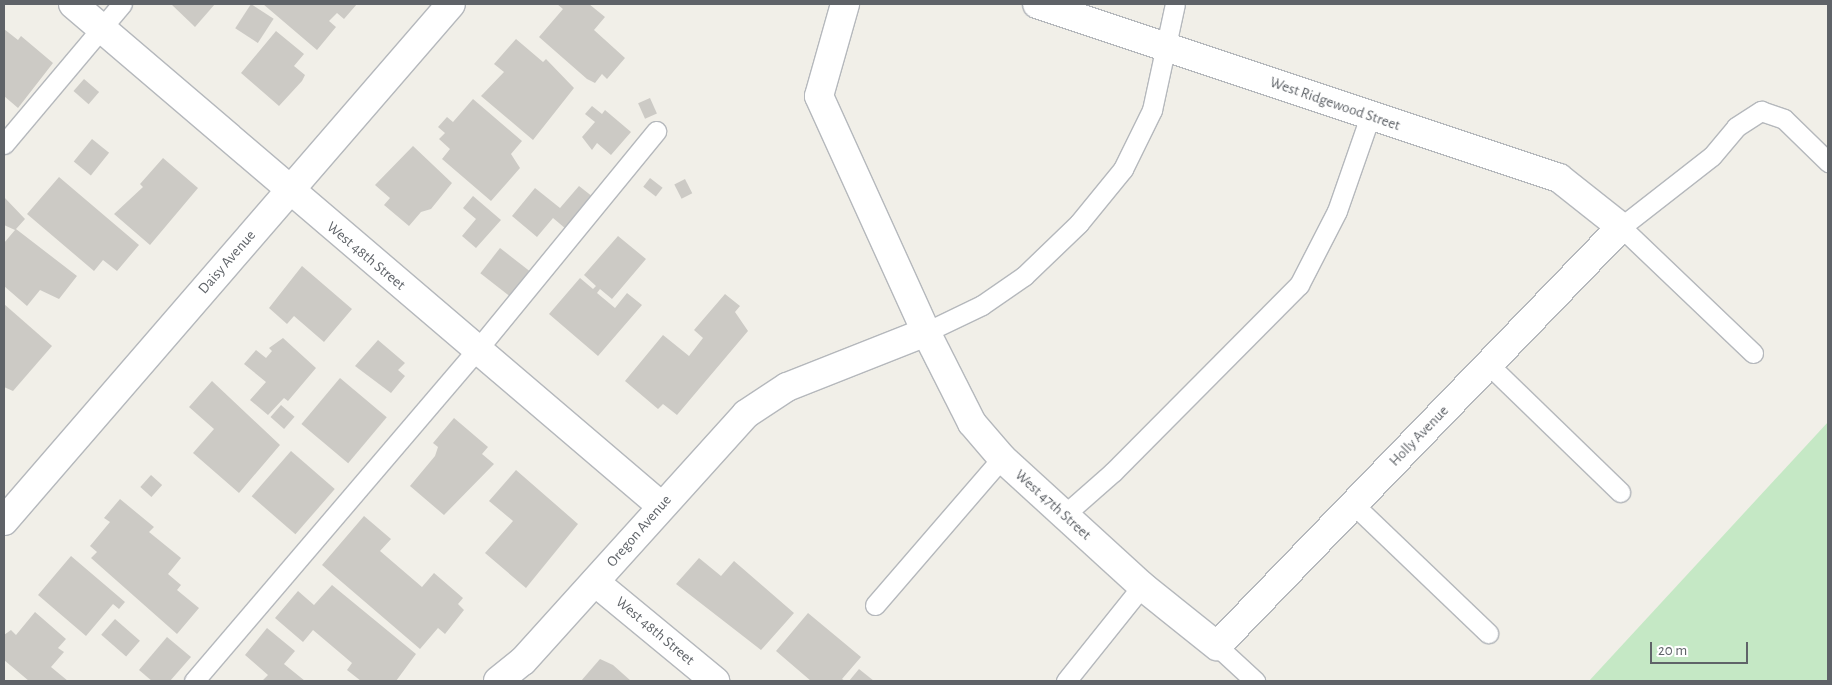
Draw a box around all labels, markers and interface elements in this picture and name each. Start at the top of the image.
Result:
street label: West Ridgewood Street [1267,73,1403,135]
street label: West 48th Street [323,218,409,294]
street label: Daisy Avenue [194,227,260,297]
street label: Holly Avenue [1386,402,1452,470]
street label: West 47th Street [1011,466,1095,544]
street label: Oregon Avenue [603,491,675,571]
street label: West 48th Street [612,593,698,669]
scale bar [1652,632,1750,664]
text: 20 m [1658,643,1687,658]

